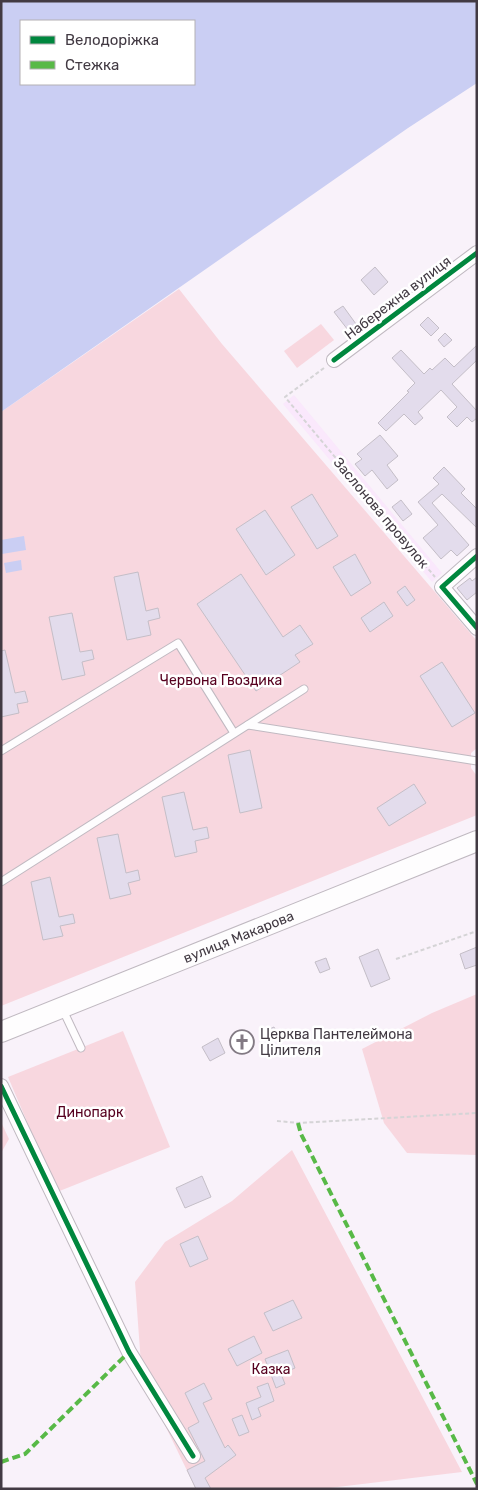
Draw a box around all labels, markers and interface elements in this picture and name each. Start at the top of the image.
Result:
legend [20,20,195,85]
text: Велодоріжка [65,31,159,49]
text: Стежка [65,56,119,74]
street label: Набережна вулиця [341,252,455,344]
street label: Заслонова провулок [330,454,433,572]
park label: Червона Гвоздика [160,672,282,689]
street label: вулиця Макарова [181,907,296,966]
place label: Церква Пантелеймона Цілителя [260,1026,412,1059]
church icon: Церква Пантелеймона Цілителя [229,1029,255,1055]
park label: Динопарк [57,1104,124,1121]
park label: Казка [251,1361,291,1378]

